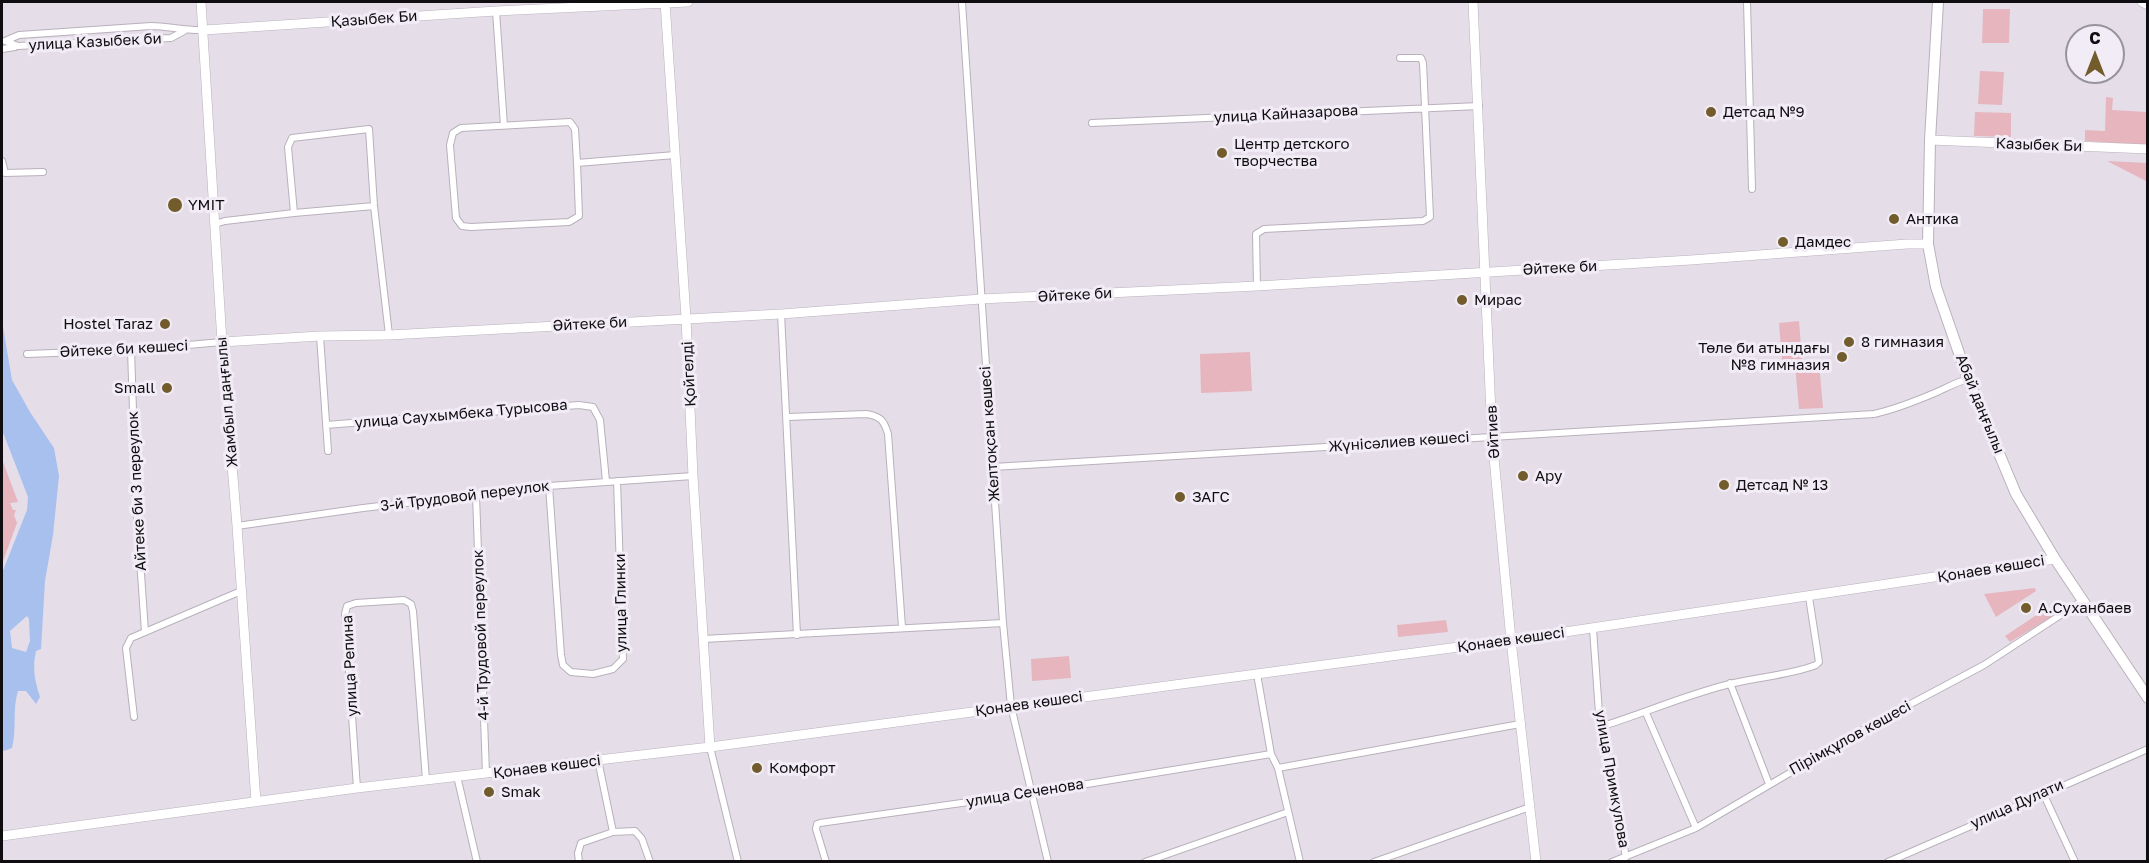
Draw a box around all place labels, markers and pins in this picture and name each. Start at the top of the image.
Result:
place label: Детсад №9 [1723,103,1805,121]
marker: Детсад №9 [1704,105,1718,119]
place label: Центр детского творчества [1234,135,1350,170]
marker: Центр детского творчества [1215,146,1229,160]
marker: YMIT [166,196,184,214]
place label: YMIT [188,196,225,214]
place label: Антика [1906,210,1959,228]
marker: Антика [1887,212,1901,226]
place label: Дамдес [1795,233,1851,251]
marker: Дамдес [1776,235,1790,249]
place label: Мирас [1474,291,1522,309]
marker: Мирас [1455,293,1469,307]
place label: Hostel Taraz [63,315,153,333]
marker: Hostel Taraz [158,317,172,331]
place label: 8 гимназия [1861,333,1944,351]
marker: 8 гимназия [1842,335,1856,349]
place label: Төле би атындағы №8 гимназия [1698,339,1830,374]
marker: Төле би атындағы №8 гимназия [1835,350,1849,364]
place label: Small [114,379,155,397]
marker: Small [160,381,174,395]
place label: Ару [1535,467,1562,485]
marker: Ару [1516,469,1530,483]
place label: Детсад № 13 [1736,476,1828,494]
marker: Детсад № 13 [1717,478,1731,492]
place label: ЗАГС [1192,488,1230,506]
marker: ЗАГС [1173,490,1187,504]
place label: А.Суханбаев [2038,599,2131,617]
marker: А.Суханбаев [2019,601,2033,615]
place label: Комфорт [769,759,836,777]
marker: Комфорт [750,761,764,775]
place label: Smak [501,783,541,801]
marker: Smak [482,785,496,799]

